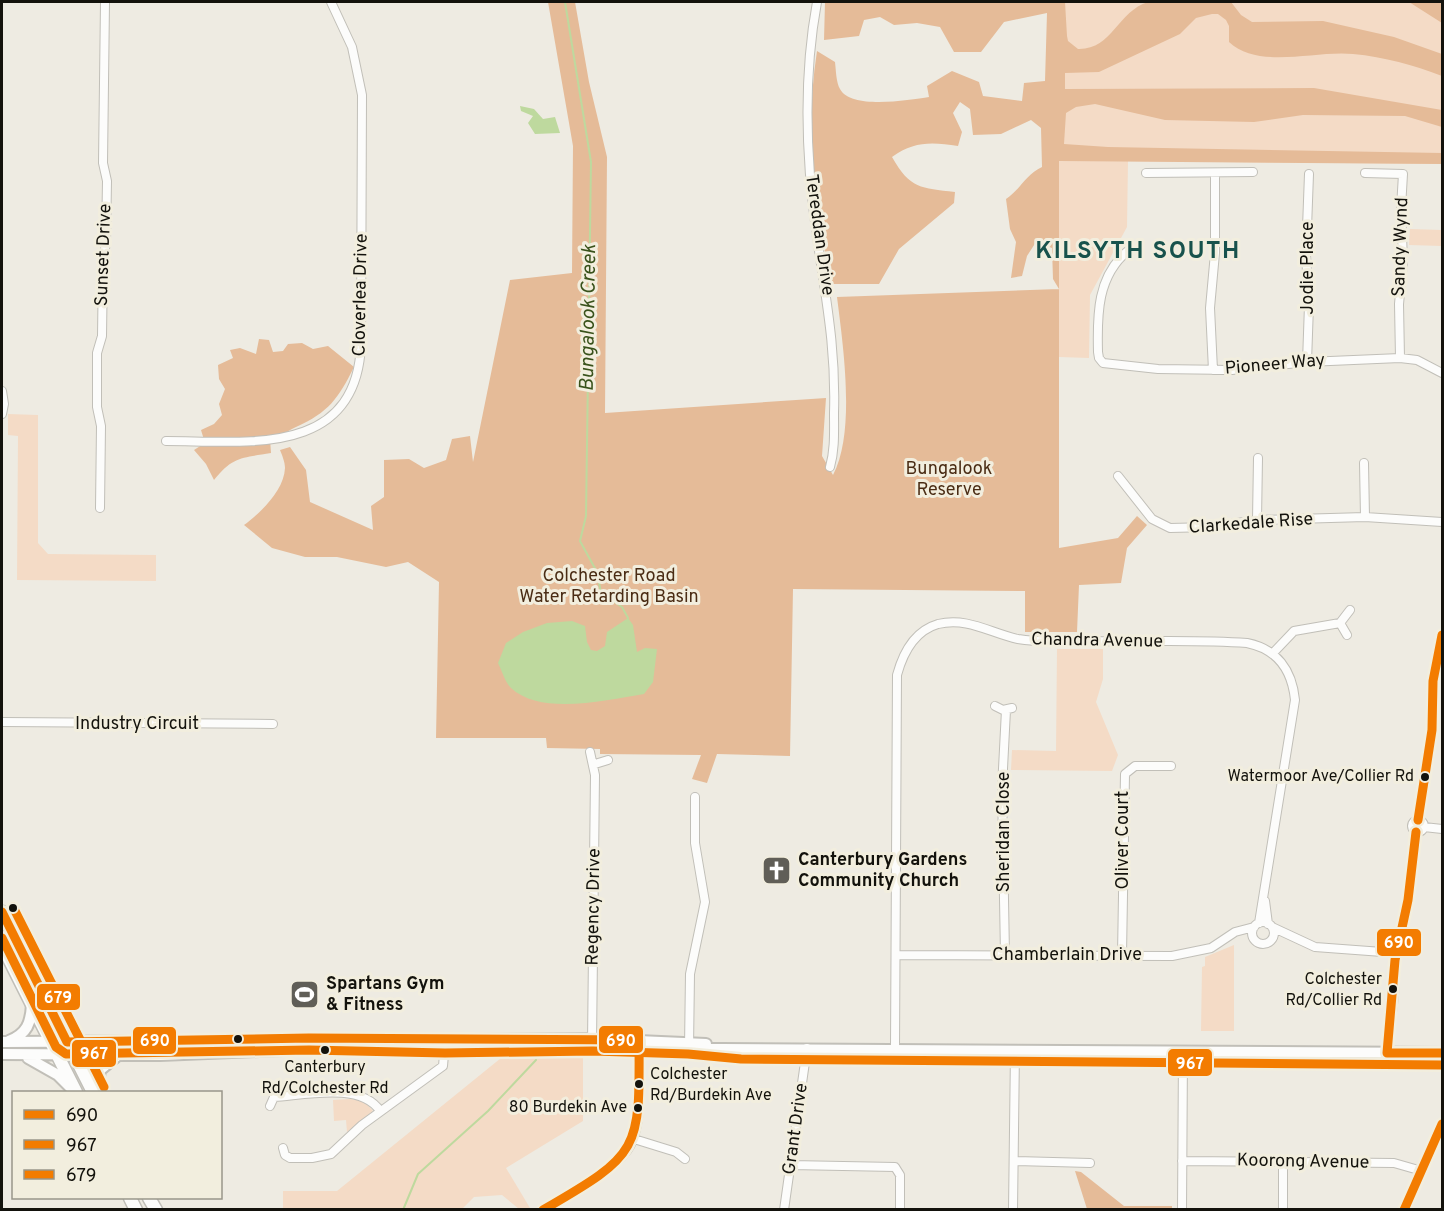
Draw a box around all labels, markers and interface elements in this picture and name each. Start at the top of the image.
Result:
street label: Tereddan Drive [799,173,839,297]
street label: Sandy Wynd [1388,197,1414,297]
street label: Sunset Drive [91,203,117,307]
street label: Jodie Place [1297,221,1320,315]
street label: Cloverlea Drive [348,233,374,357]
district label: KILSYTH SOUTH [1035,237,1241,267]
water label: Bungalook Creek [575,243,603,392]
street label: Pioneer Way [1224,349,1326,381]
park label: Bungalook Reserve [906,458,992,502]
street label: Clarkedale Rise [1188,508,1314,540]
park label: Colchester Road Water Retarding Basin [519,565,699,609]
street label: Chandra Avenue [1031,628,1163,654]
street label: Industry Circuit [75,713,199,736]
place label: Watermoor Ave/Collier Rd [1228,767,1414,787]
marker: Watermoor Ave/Collier Rd [1419,771,1431,783]
street label: Sheridan Close [993,772,1016,892]
street label: Oliver Court [1112,791,1135,889]
street label: Regency Drive [581,848,607,966]
place label: Canterbury Gardens Community Church [798,849,967,893]
church icon: Canterbury Gardens Community Church [761,854,793,886]
unlabelled marker [7,902,19,914]
line badge: 690 [1376,928,1422,957]
text: 690 [1384,934,1414,954]
street label: Chamberlain Drive [992,944,1142,967]
place label: Colchester Rd/Collier Rd [1285,970,1382,1011]
place label: Spartans Gym & Fitness [326,973,444,1017]
sports icon: Spartans Gym & Fitness [289,978,321,1010]
line badge: 679 [36,983,81,1011]
marker: Colchester Rd/Collier Rd [1387,983,1399,995]
text: 679 [44,989,72,1009]
line badge: 690 [598,1025,644,1054]
line badge: 690 [132,1026,177,1055]
text: 690 [140,1032,170,1052]
text: 690 [606,1032,636,1052]
unlabelled marker [232,1033,244,1045]
line badge: 967 [71,1039,117,1068]
marker: Canterbury Rd/Colchester Rd [319,1044,331,1056]
text: 967 [80,1045,108,1065]
line badge: 967 [1167,1048,1213,1077]
text: 967 [1176,1055,1204,1075]
place label: Canterbury Rd/Colchester Rd [261,1058,389,1099]
place label: Colchester Rd/Burdekin Ave [650,1065,772,1106]
marker: Colchester Rd/Burdekin Ave [633,1078,645,1090]
street label: Grant Drive [778,1082,814,1176]
legend [12,1091,222,1199]
place label: 80 Burdekin Ave [509,1098,627,1118]
marker: 80 Burdekin Ave [632,1102,644,1114]
text: 690 [66,1105,98,1128]
text: 967 [66,1135,97,1158]
street label: Koorong Avenue [1237,1149,1369,1175]
text: 679 [66,1165,97,1188]

